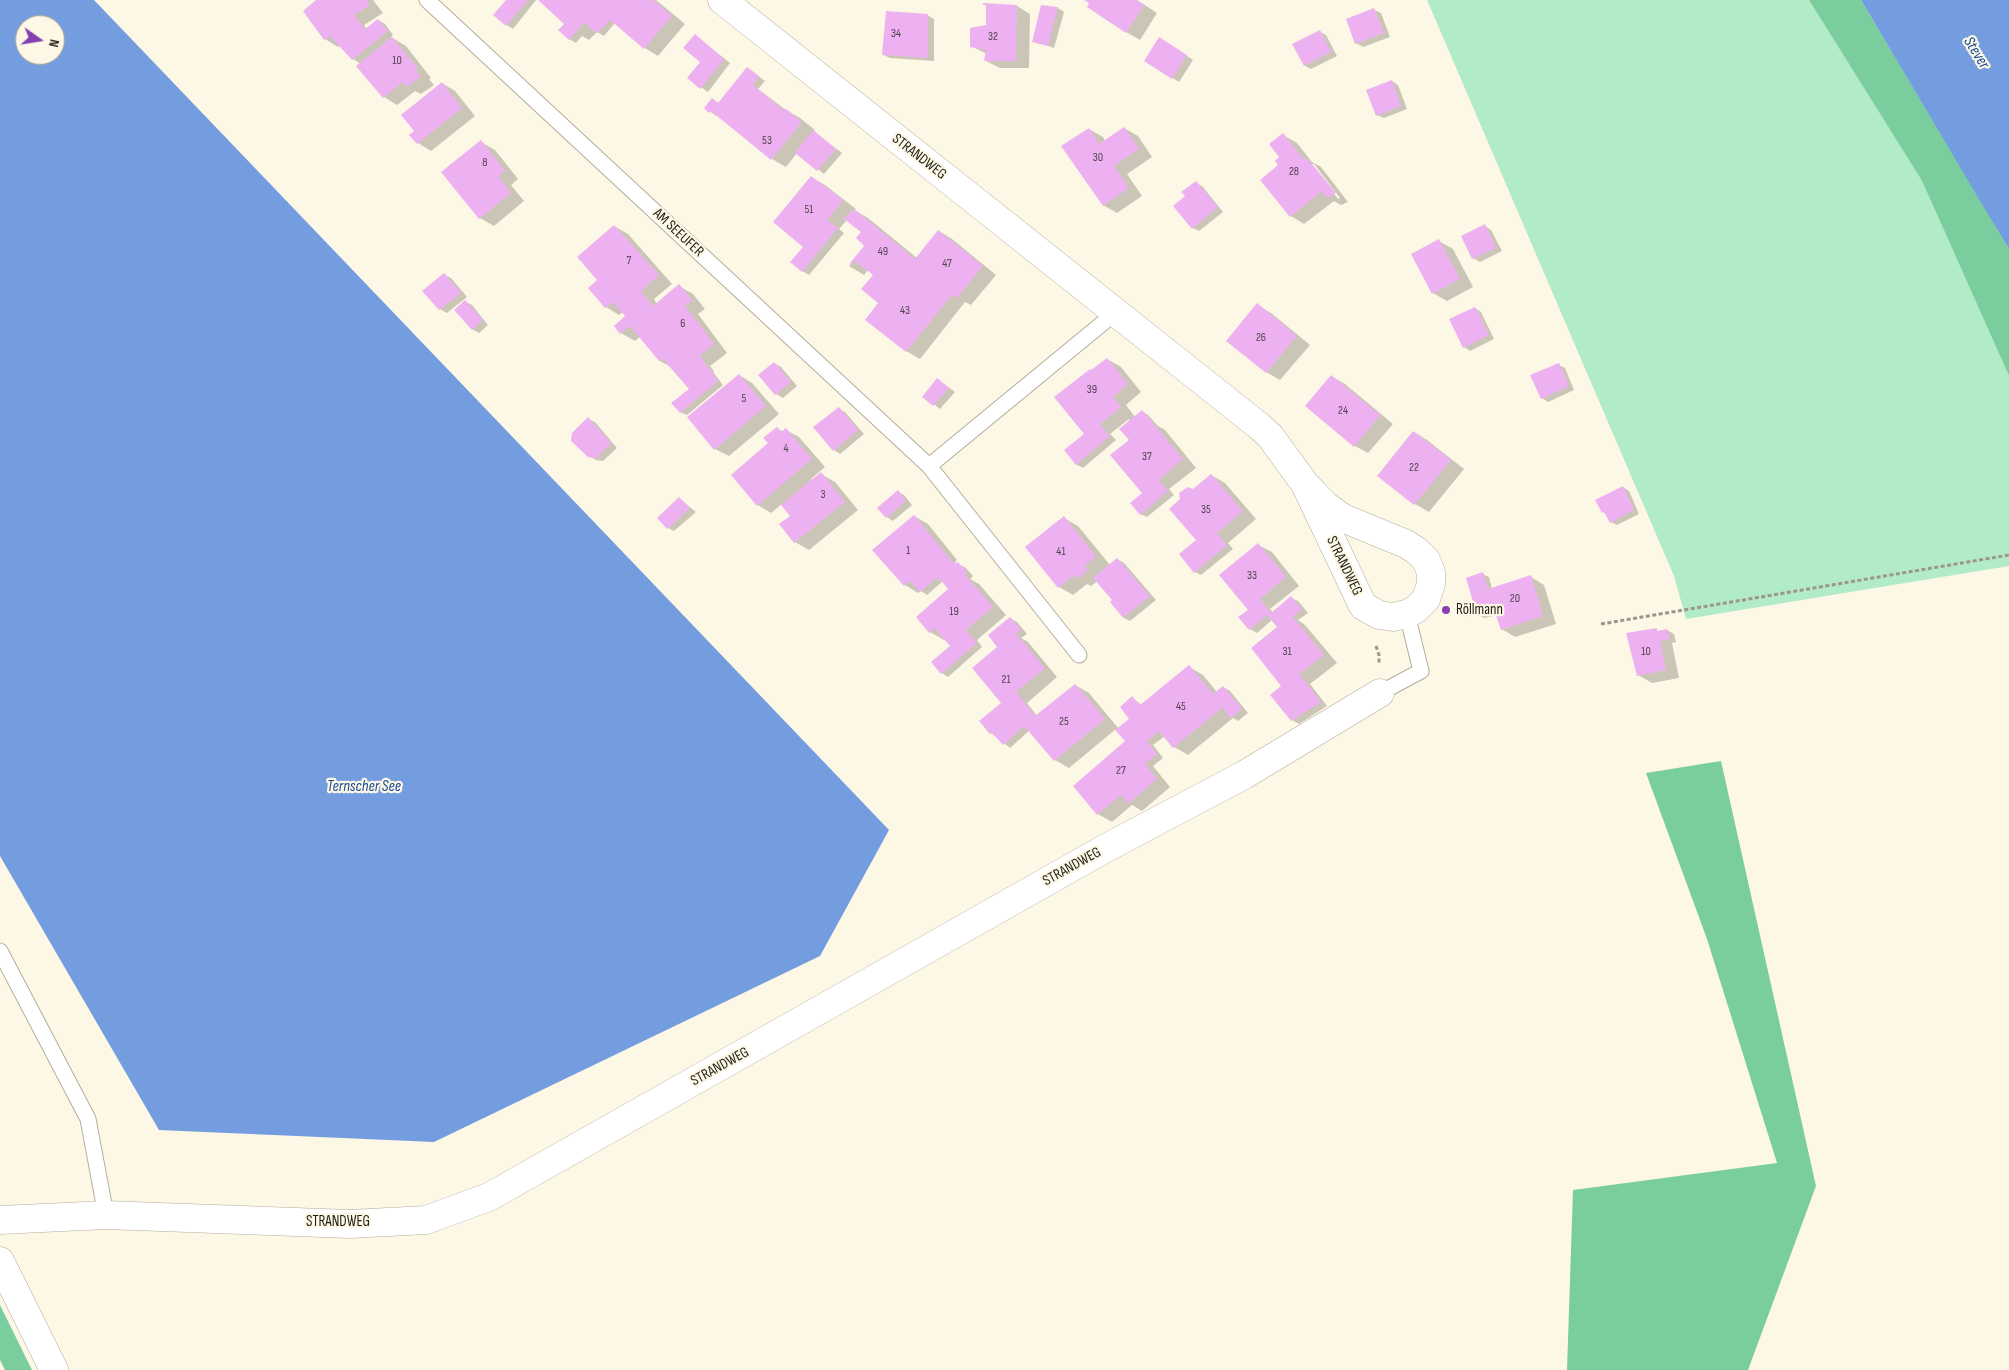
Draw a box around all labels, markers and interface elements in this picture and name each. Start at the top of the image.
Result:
north arrow [15,15,65,65]
house number: 34 [891,27,901,41]
house number: 32 [988,30,998,44]
water label: Stever [1959,33,1993,73]
text: N [45,38,63,49]
house number: 10 [392,54,402,68]
street label: STRANDWEG [888,130,950,184]
house number: 53 [762,134,772,148]
house number: 30 [1093,151,1103,165]
house number: 8 [482,156,488,170]
house number: 28 [1289,165,1299,179]
house number: 51 [804,203,814,217]
street label: AM SEEUFER [649,205,707,261]
house number: 49 [878,245,888,259]
house number: 7 [627,254,631,268]
house number: 47 [942,257,952,271]
house number: 43 [900,304,910,318]
house number: 6 [680,317,686,331]
house number: 26 [1256,331,1266,345]
house number: 39 [1087,383,1097,397]
house number: 5 [742,392,746,406]
house number: 24 [1338,404,1348,418]
house number: 4 [783,442,789,456]
house number: 37 [1142,450,1152,464]
house number: 22 [1409,461,1419,475]
house number: 3 [820,488,826,502]
house number: 35 [1201,503,1211,517]
street label: STRANDWEG [1322,533,1366,599]
house number: 1 [906,544,910,558]
house number: 41 [1056,545,1066,559]
house number: 33 [1247,569,1257,583]
house number: 20 [1510,592,1520,606]
place label: Röllmann [1456,601,1503,619]
marker: Röllmann [1440,604,1452,616]
house number: 19 [949,605,959,619]
house number: 31 [1282,645,1292,659]
house number: 10 [1641,645,1651,659]
house number: 21 [1001,673,1011,687]
house number: 45 [1176,700,1186,714]
house number: 25 [1059,715,1069,729]
house number: 27 [1116,764,1126,778]
water label: Ternscher See [327,777,401,797]
street label: STRANDWEG [1040,844,1104,890]
street label: STRANDWEG [688,1044,752,1090]
street label: STRANDWEG [306,1213,370,1231]

